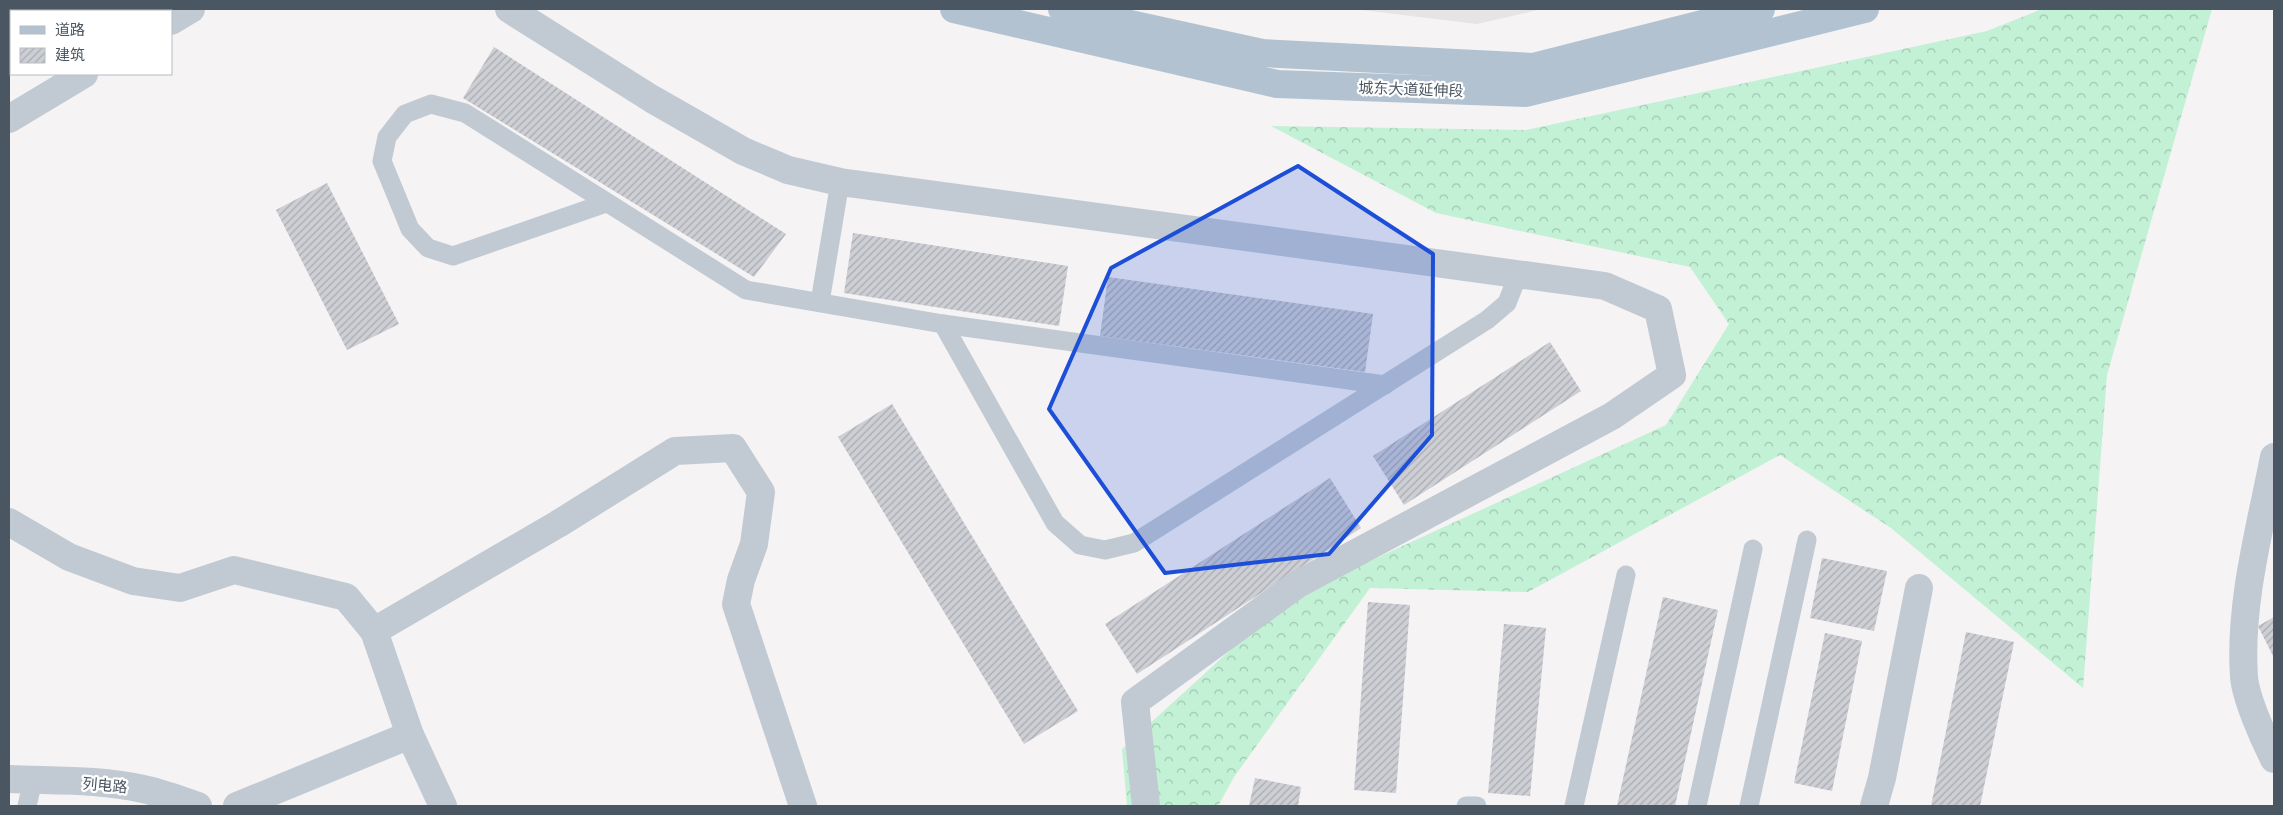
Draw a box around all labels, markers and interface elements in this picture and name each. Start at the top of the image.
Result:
legend [10,10,172,75]
text: 道路 [55,20,85,39]
text: 建筑 [55,45,85,64]
street label: 城东大道延伸段 [1358,78,1464,100]
street label: 列电路 [82,774,128,796]

